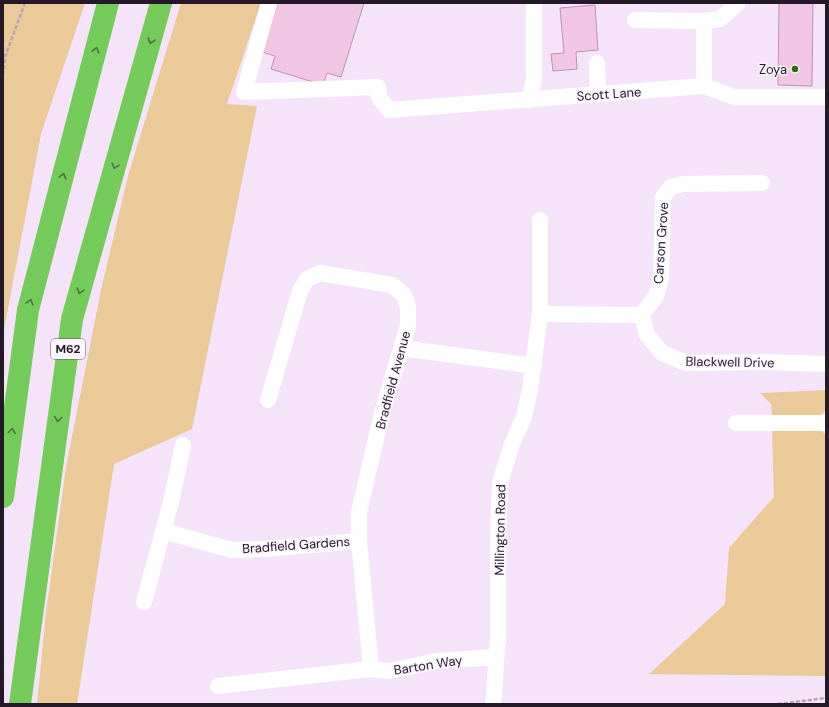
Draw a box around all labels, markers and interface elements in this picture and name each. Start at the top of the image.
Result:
one-way arrow [147,37,155,44]
one-way arrow [91,47,100,54]
place label: Zoya [759,61,787,78]
marker: Zoya [790,64,800,74]
street label: Scott Lane [576,83,642,105]
one-way arrow [111,162,120,169]
one-way arrow [58,173,67,180]
street label: Carson Grove [650,201,672,285]
one-way arrow [76,287,85,294]
one-way arrow [26,299,34,305]
street label: Bradfield Avenue [372,329,414,431]
road number: M62 [51,339,85,359]
street label: Blackwell Drive [685,353,775,371]
one-way arrow [54,416,63,422]
one-way arrow [7,427,16,434]
street label: Millington Road [491,484,509,576]
street label: Bradfield Gardens [241,533,351,557]
street label: Barton Way [392,651,464,679]

